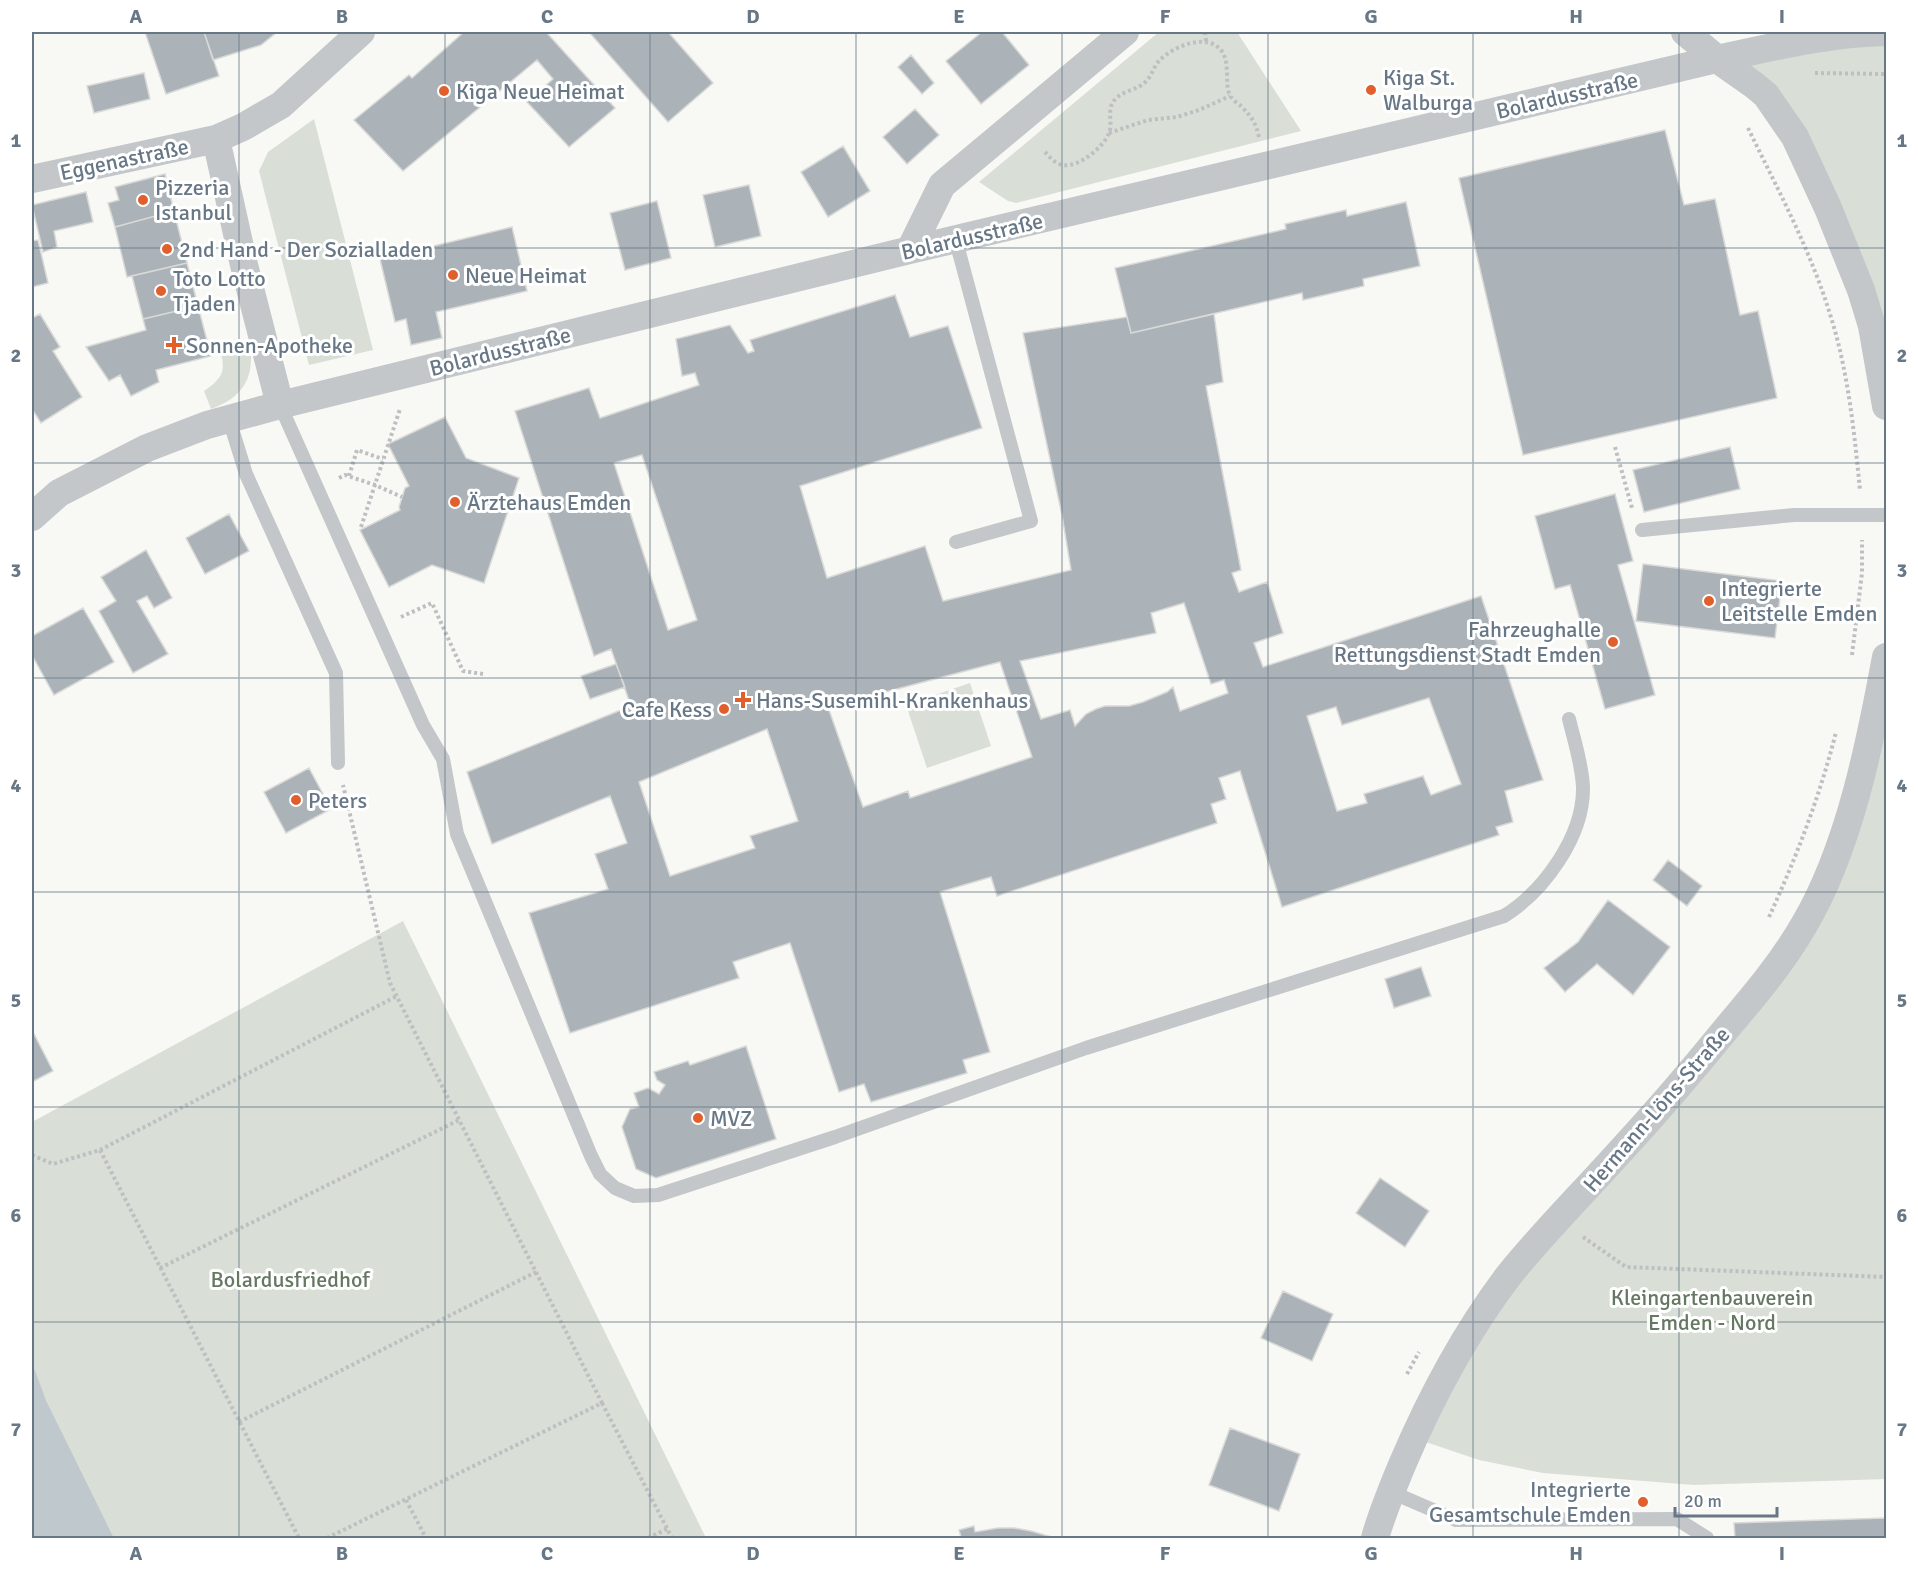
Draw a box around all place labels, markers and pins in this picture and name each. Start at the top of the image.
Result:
place label: Kiga St. Walburga [1383,64,1473,116]
place label: Kiga Neue Heimat [456,78,625,105]
marker: Kiga St. Walburga [1364,83,1378,97]
marker: Kiga Neue Heimat [437,84,451,98]
place label: Pizzeria Istanbul [155,174,232,226]
marker: Pizzeria Istanbul [136,193,150,207]
place label: 2nd Hand - Der Sozialladen [179,236,433,263]
marker: 2nd Hand - Der Sozialladen [160,242,174,256]
place label: Neue Heimat [465,262,587,289]
place label: Toto Lotto Tjaden [173,265,266,317]
marker: Neue Heimat [446,268,460,282]
marker: Toto Lotto Tjaden [154,284,168,298]
place label: Sonnen-Apotheke [186,332,353,359]
marker: Sonnen-Apotheke [167,338,181,352]
place label: Ärztehaus Emden [467,489,631,516]
marker: Ärztehaus Emden [448,495,462,509]
place label: Integrierte Leitstelle Emden [1721,575,1878,627]
marker: Integrierte Leitstelle Emden [1702,594,1716,608]
place label: Fahrzeughalle Rettungsdienst Stadt Emden [1334,616,1601,668]
marker: Fahrzeughalle Rettungsdienst Stadt Emden [1606,635,1620,649]
place label: Hans-Susemihl-Krankenhaus [756,687,1028,714]
marker: Hans-Susemihl-Krankenhaus [734,691,752,709]
place label: Cafe Kess [622,696,712,723]
marker: Cafe Kess [717,702,731,716]
place label: Peters [308,787,367,814]
marker: Peters [289,793,303,807]
place label: MVZ [710,1105,752,1132]
marker: MVZ [691,1111,705,1125]
place label: Integrierte Gesamtschule Emden [1429,1476,1631,1528]
marker: Integrierte Gesamtschule Emden [1636,1495,1650,1509]

